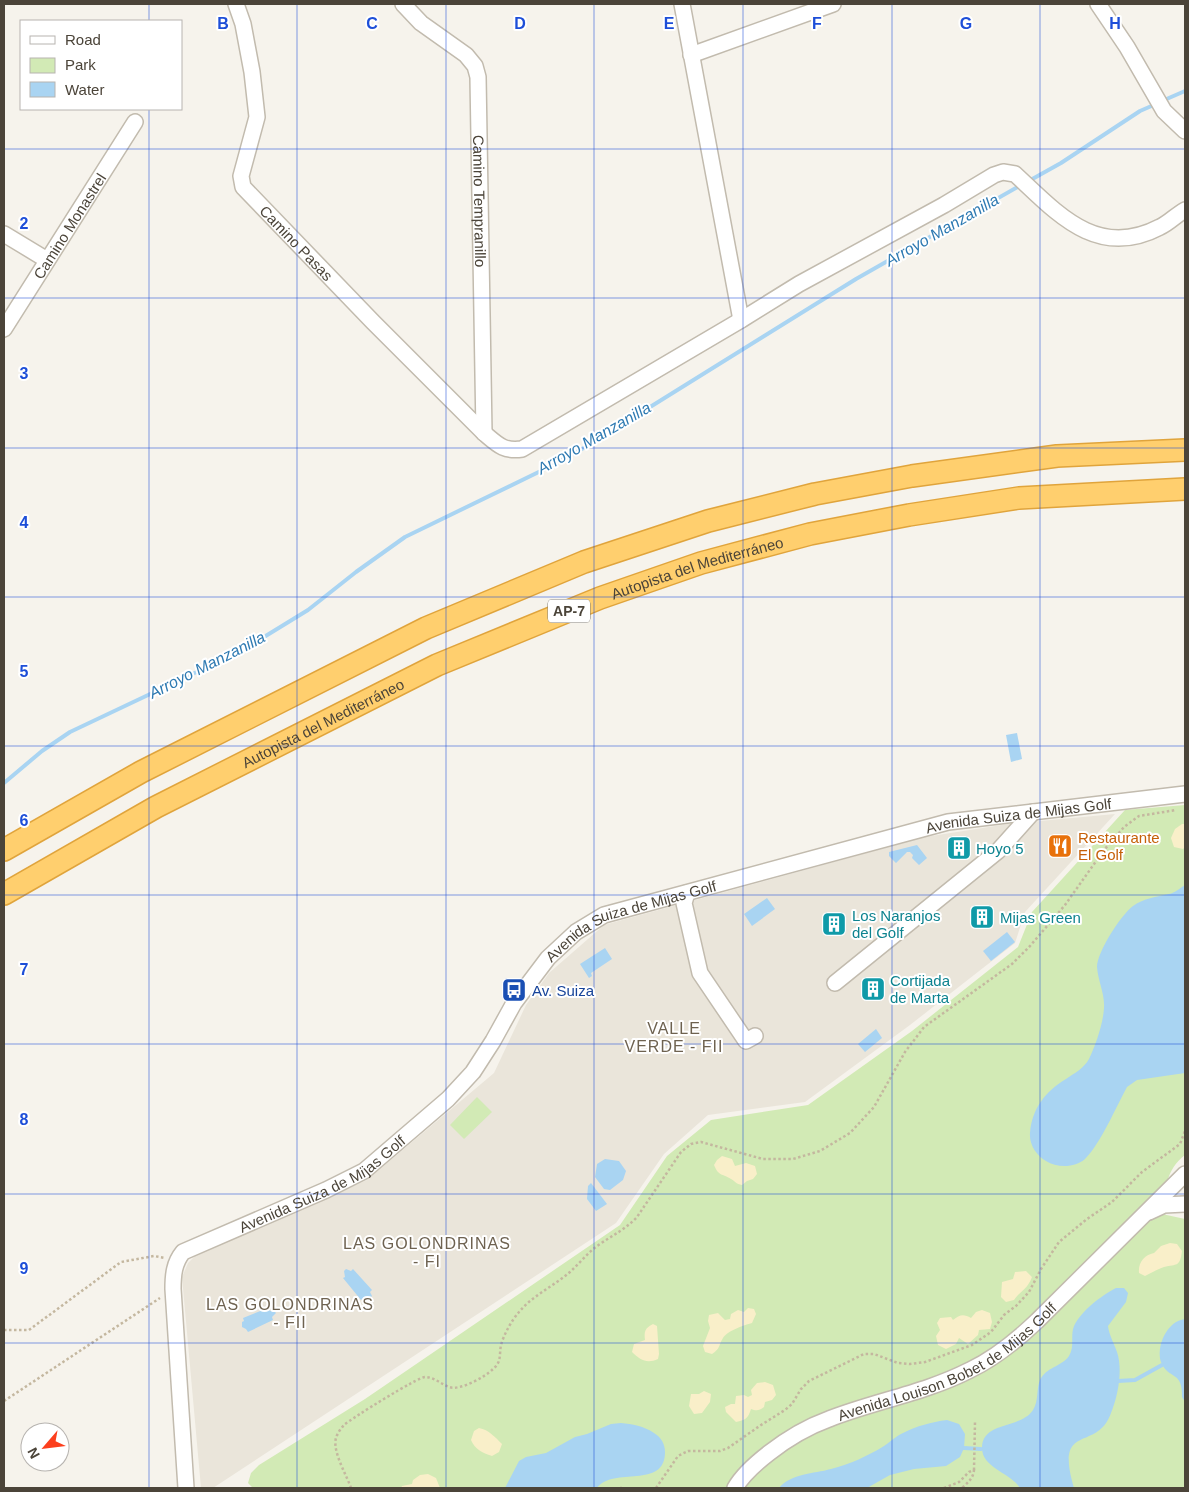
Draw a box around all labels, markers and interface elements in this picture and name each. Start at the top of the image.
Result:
text: B [217,15,229,32]
text: C [366,15,378,32]
text: D [514,15,526,32]
text: E [664,15,675,32]
text: F [812,15,822,32]
text: G [960,15,972,32]
text: H [1109,15,1121,32]
legend [20,20,182,110]
text: Road [65,31,101,48]
text: Park [65,56,96,73]
text: Water [65,81,104,98]
street label: Camino Tempranillo [470,135,490,267]
street label: Camino Monastrel [29,170,109,282]
water label: Arroyo Manzanilla [881,191,1002,270]
street label: Camino Pasas [257,202,337,284]
text: 2 [20,215,29,232]
text: 3 [20,365,29,382]
water label: Arroyo Manzanilla [533,399,654,478]
text: 4 [20,514,29,531]
street label: Autopista del Mediterráneo [609,533,785,602]
road number: AP-7 [548,600,590,622]
water label: Arroyo Manzanilla [145,628,268,702]
text: 5 [20,663,29,680]
street label: Autopista del Mediterráneo [239,675,407,771]
street label: Avenida Suiza de Mijas Golf [923,794,1113,836]
text: 6 [20,812,29,829]
place label: Restaurante El Golf [1078,829,1160,863]
restaurant icon: Restaurante El Golf [1047,833,1073,859]
building icon: Hoyo 5 [946,835,972,861]
place label: Hoyo 5 [976,840,1024,857]
street label: Avenida Suiza de Mijas Golf [542,876,719,965]
building icon: Mijas Green [969,904,995,930]
place label: Los Naranjos del Golf [852,907,940,941]
place label: Mijas Green [1000,909,1081,926]
building icon: Los Naranjos del Golf [821,911,847,937]
text: 7 [20,961,29,978]
place label: Cortijada de Marta [890,972,951,1006]
building icon: Cortijada de Marta [860,976,886,1002]
bus stop icon: Av. Suiza [501,977,527,1003]
place label: Av. Suiza [532,982,595,999]
district label: VALLE VERDE - FII [624,1020,724,1055]
text: 8 [20,1111,29,1128]
street label: Avenida Suiza de Mijas Golf [236,1131,409,1235]
district label: LAS GOLONDRINAS - FI [343,1235,511,1270]
text: 9 [20,1260,29,1277]
district label: LAS GOLONDRINAS - FII [206,1296,374,1331]
street label: Avenida Louison Bobet de Mijas Golf [835,1298,1060,1424]
north arrow [20,1422,70,1472]
text: N [24,1445,43,1461]

